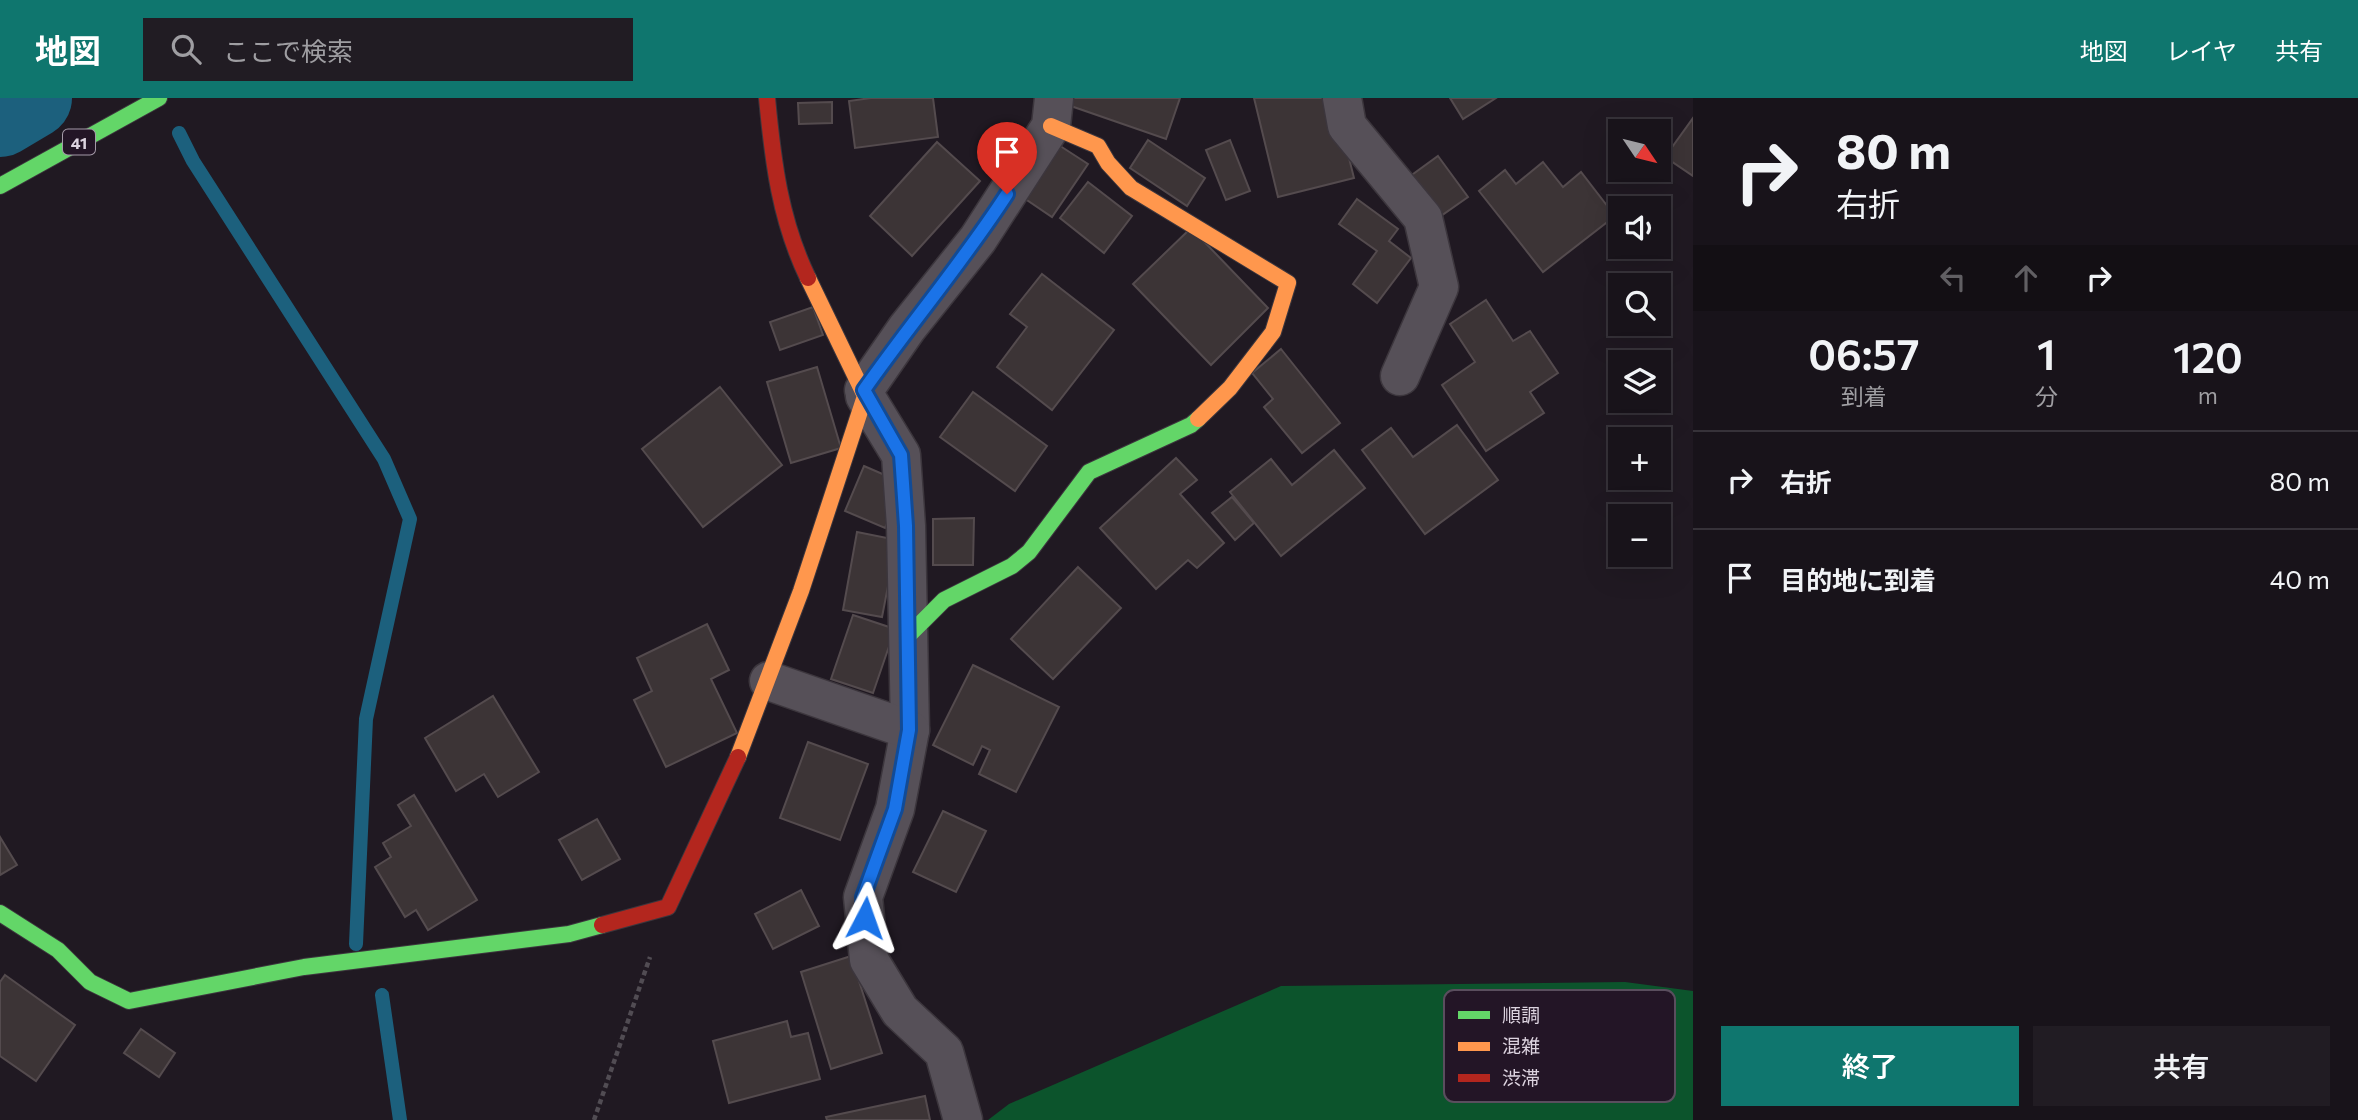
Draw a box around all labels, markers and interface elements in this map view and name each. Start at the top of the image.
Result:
search box [143,18,633,81]
text: 地図 [35,29,101,70]
icon: search [167,30,205,68]
text: ここで検索 [223,35,353,66]
text: 地図 [2080,36,2128,65]
text: レイヤ [2166,36,2237,65]
text: 共有 [2275,36,2323,65]
north arrow [1608,119,1671,182]
map controls [1608,119,1671,567]
text: 80 m [1836,119,1951,179]
pin [977,122,1037,194]
icon: right [1721,126,1812,217]
road number: 41 [63,130,95,154]
icon: arrive [988,133,1026,171]
text: 右折 [1836,183,1900,223]
button: sound [1608,196,1671,259]
icon: left [1934,259,1972,297]
icon: ahead [2007,259,2045,297]
icon: right [2080,259,2118,297]
button: search [1608,273,1671,336]
text: 06:57 [1808,327,1920,379]
text: 1 [2037,327,2056,379]
text: 120 [2173,330,2243,382]
button: layers [1608,350,1671,413]
text: m [2198,381,2218,409]
text: 到着 [1841,382,1887,410]
text: 分 [2035,382,2058,410]
button: + [1608,427,1671,490]
icon: right [1721,461,1759,499]
text: 80 m [2270,465,2330,496]
text: 右折 [1780,466,1832,497]
button: − [1608,504,1671,567]
icon: arrive [1721,559,1759,597]
text: 40 m [2270,563,2330,594]
text: 目的地に到着 [1780,564,1936,595]
position arrow [828,881,902,955]
legend [1444,990,1675,1102]
text: 順調 [1502,1003,1540,1026]
button: 終了 [1721,1026,2019,1106]
button: 共有 [2033,1026,2330,1106]
text: 混雑 [1502,1034,1540,1057]
text: 渋滞 [1502,1066,1540,1089]

